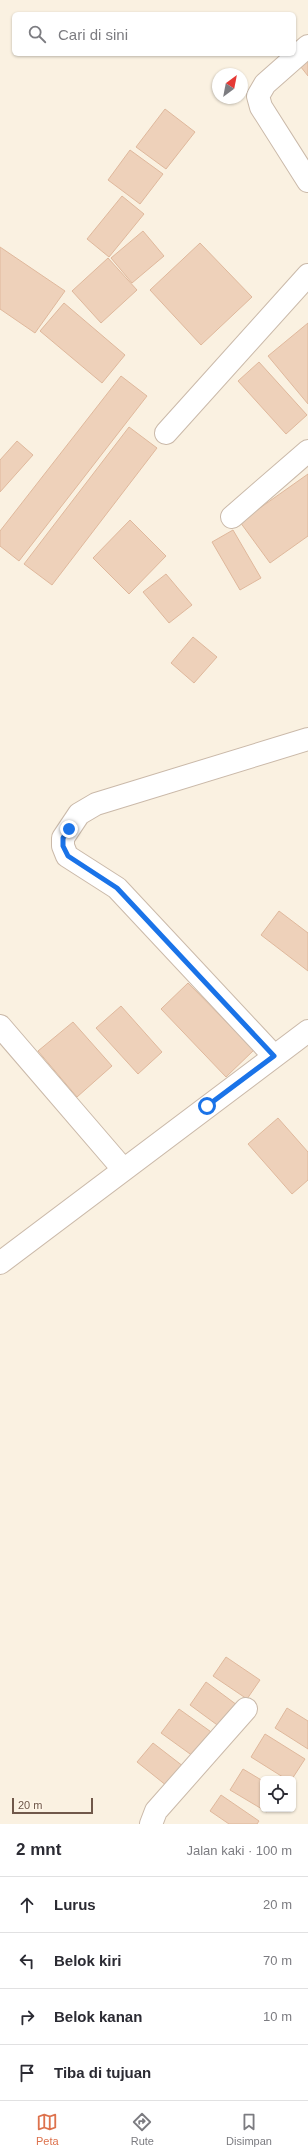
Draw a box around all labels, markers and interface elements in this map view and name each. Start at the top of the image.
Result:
search box [12,12,296,56]
icon: search [26,23,48,45]
text: Cari di sini [58,26,128,43]
north arrow [212,68,248,104]
route end [60,820,78,838]
route start [198,1097,216,1115]
map controls [260,1776,296,1812]
button: locate [260,1776,296,1812]
scale bar [12,1796,93,1815]
text: 20 m [18,1799,42,1811]
text: 2 mnt [16,1840,61,1859]
text: Jalan kaki · 100 m [187,1843,292,1858]
icon: ahead [16,1894,38,1916]
text: Lurus [54,1896,96,1913]
text: 20 m [263,1897,292,1912]
icon: left [16,1950,38,1972]
text: Belok kiri [54,1952,122,1969]
text: 70 m [263,1953,292,1968]
icon: right [16,2006,38,2028]
text: Belok kanan [54,2008,142,2025]
text: 10 m [263,2009,292,2024]
icon: arrive [16,2062,38,2084]
text: Tiba di tujuan [54,2064,151,2081]
tab: Peta [36,2111,59,2147]
tab: Rute [131,2111,154,2147]
tab: Disimpan [226,2111,272,2147]

